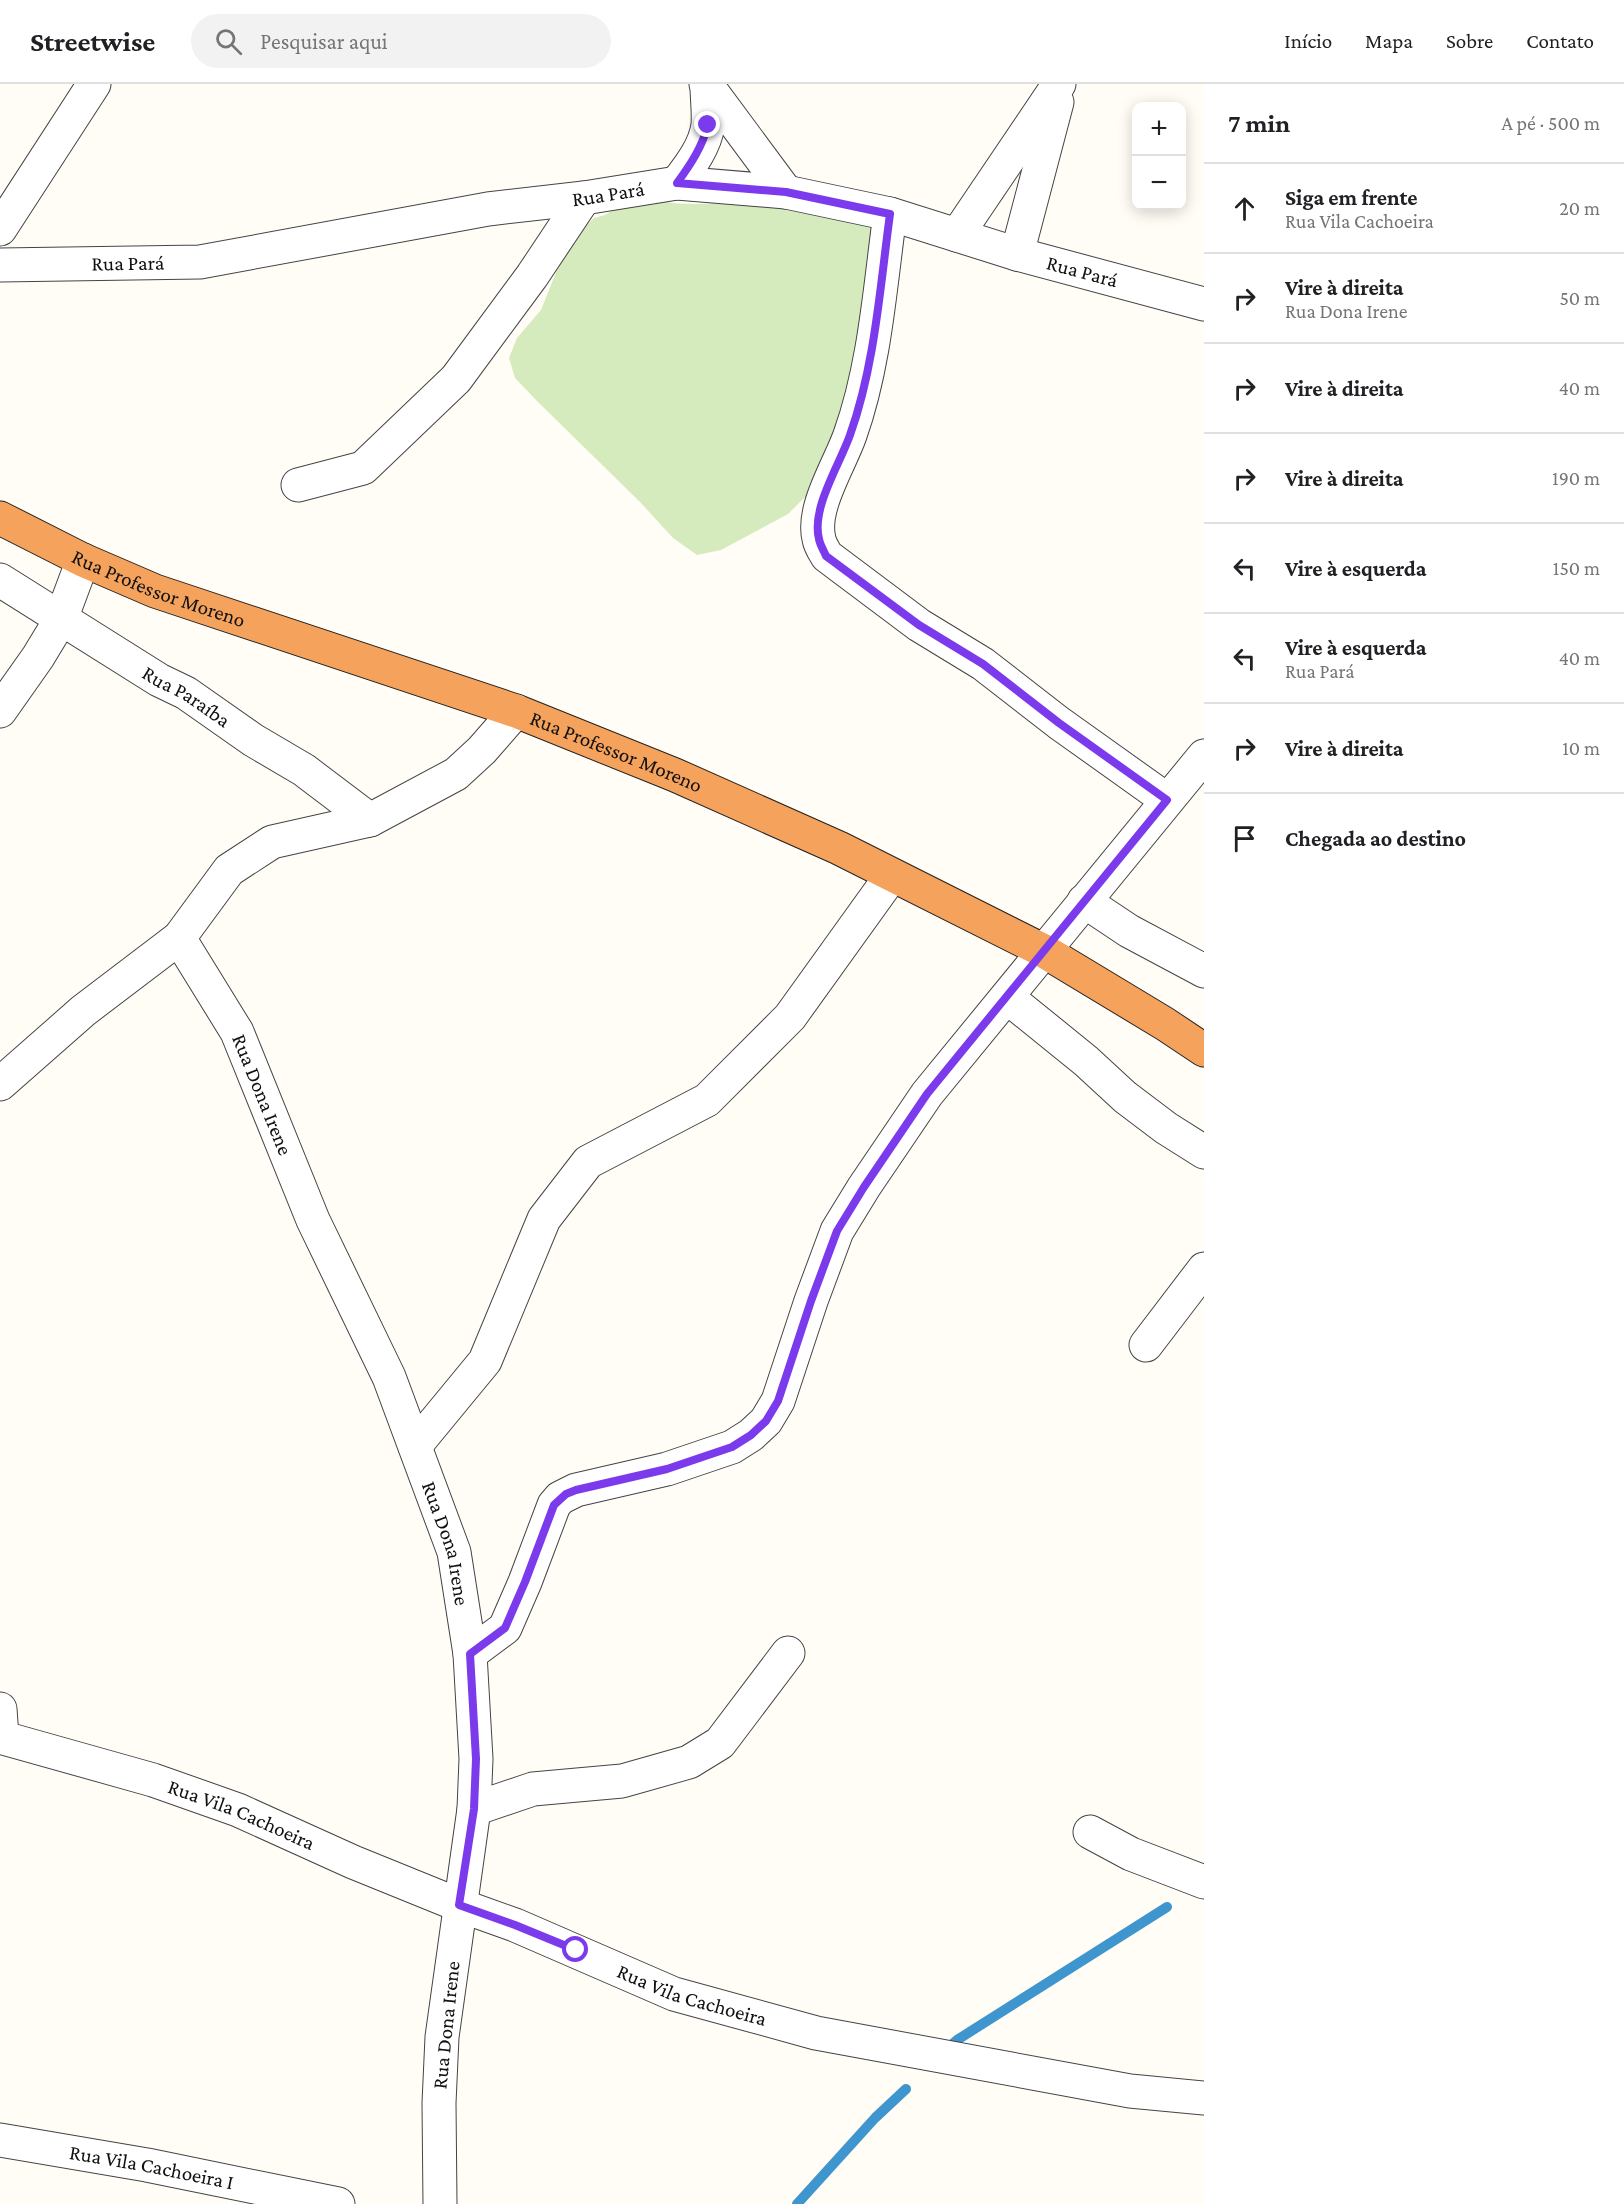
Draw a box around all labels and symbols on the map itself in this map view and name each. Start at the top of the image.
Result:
route end [694,111,720,137]
street label: Rua Pará [571,176,646,211]
street label: Rua Pará [1044,250,1121,293]
street label: Rua Pará [91,251,165,276]
street label: Rua Professor Moreno [68,544,248,632]
street label: Rua Paraíba [138,661,235,733]
street label: Rua Professor Moreno [527,706,706,798]
street label: Rua Dona Irene [227,1030,298,1159]
street label: Rua Dona Irene [417,1478,474,1607]
street label: Rua Vila Cachoeira [165,1774,319,1855]
route start [562,1936,588,1962]
street label: Rua Vila Cachoeira [614,1959,770,2031]
street label: Rua Dona Irene [427,1960,465,2090]
street label: Rua Vila Cachoeira I [68,2140,236,2194]

